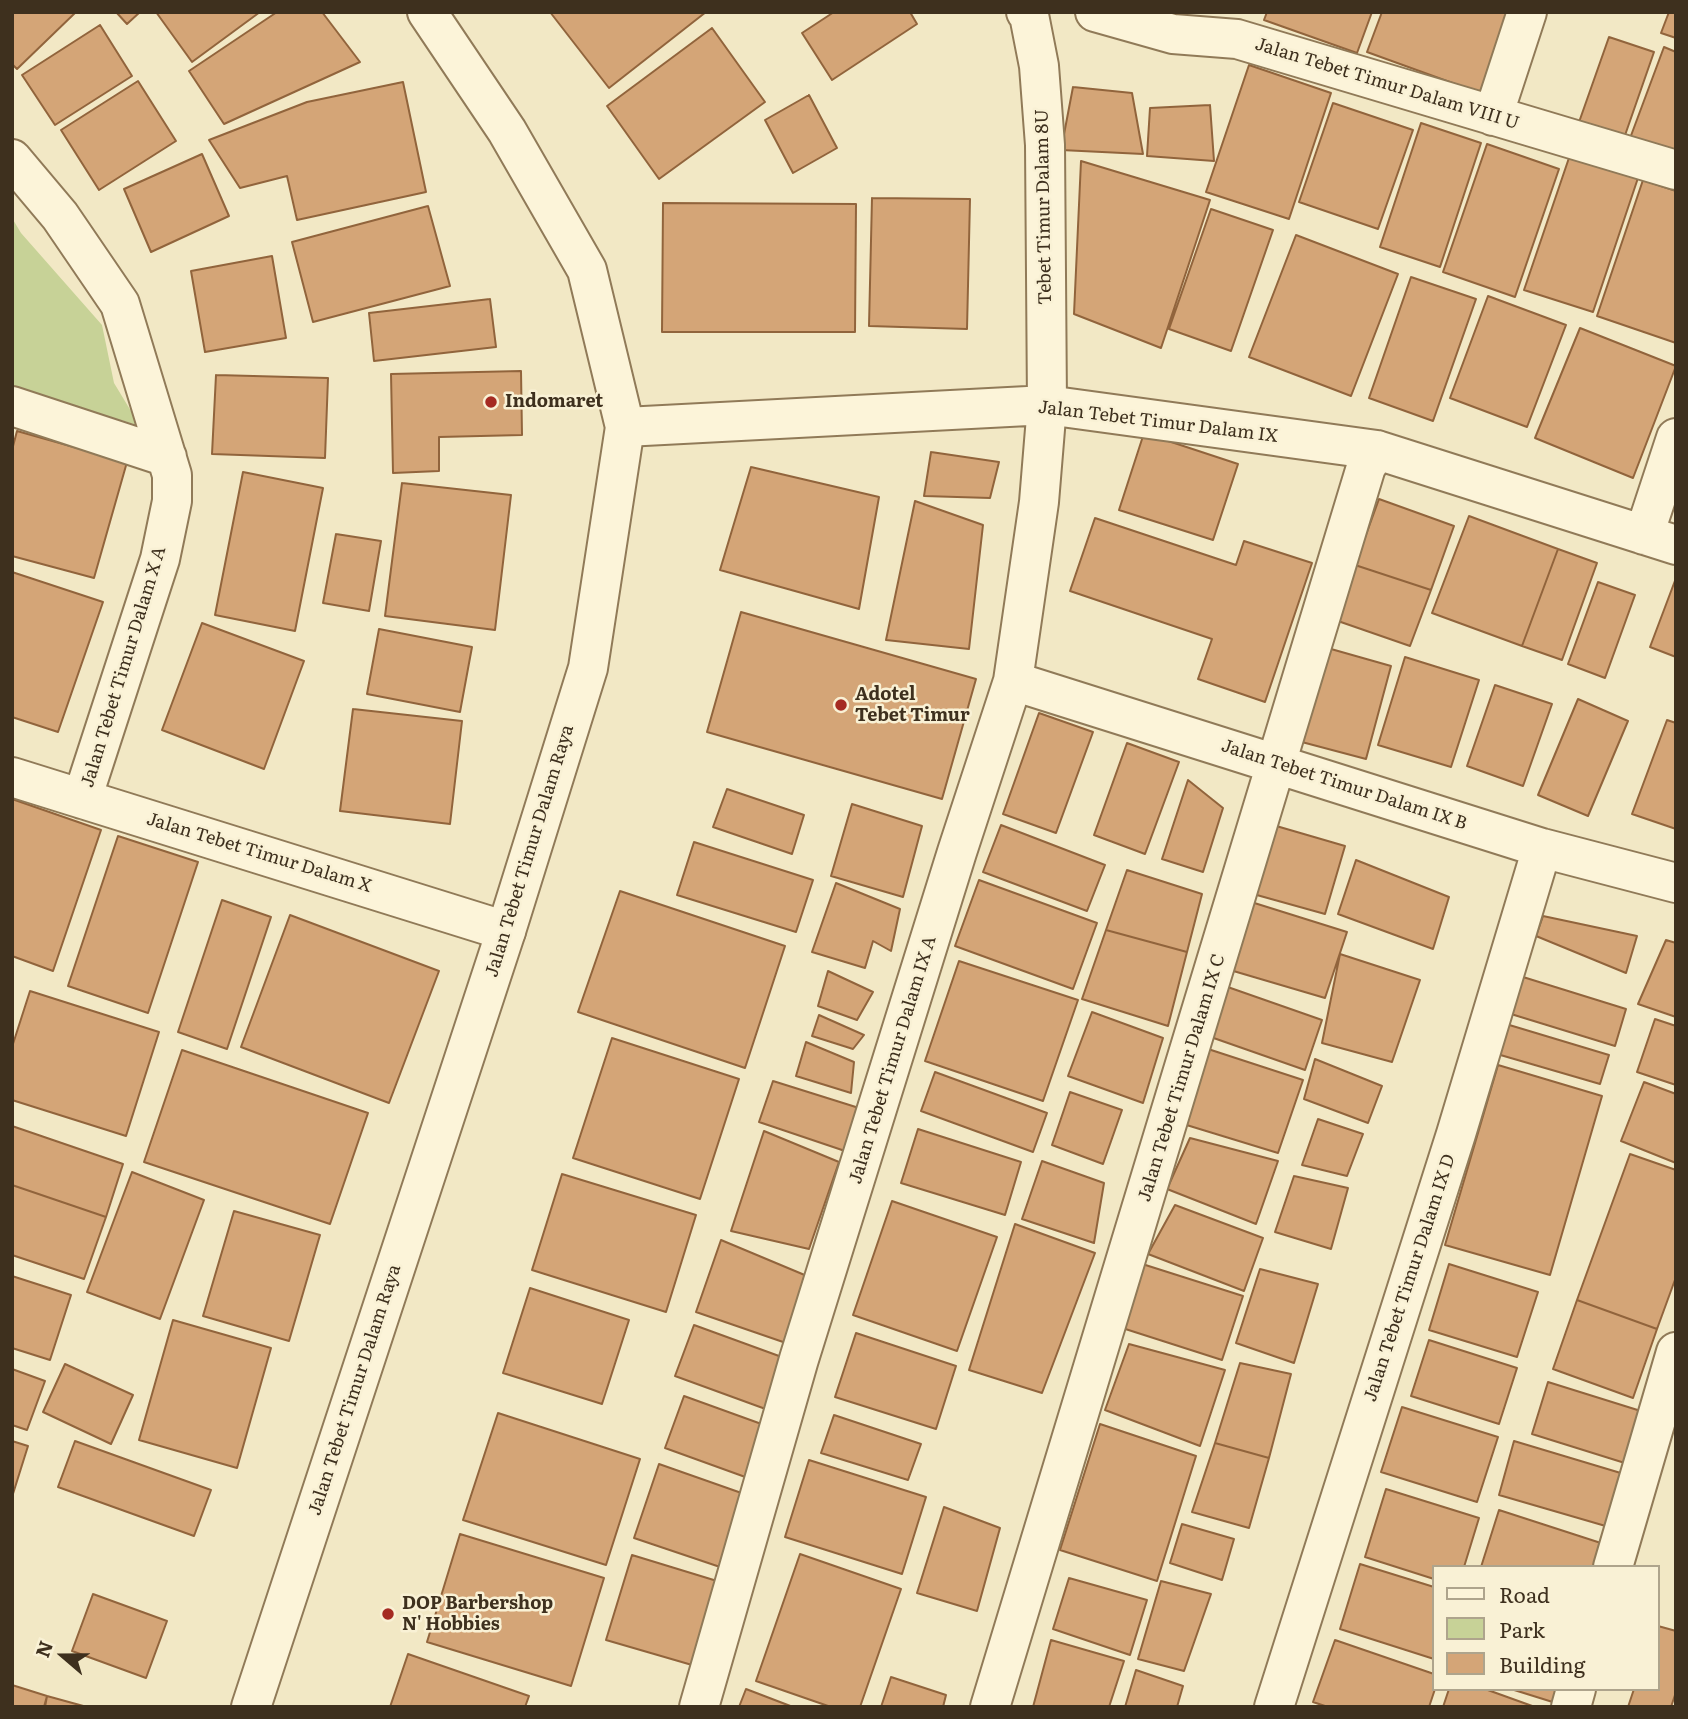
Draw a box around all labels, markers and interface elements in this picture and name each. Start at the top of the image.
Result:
street label: Jalan Tebet Timur Dalam VIII U [1252,33,1522,135]
street label: Tebet Timur Dalam 8U [1031,109,1057,305]
place label: Indomaret [505,391,603,413]
marker: Indomaret [483,394,499,410]
street label: Jalan Tebet Timur Dalam IX [1037,397,1279,447]
street label: Jalan Tebet Timur Dalam X A [77,544,171,790]
place label: Adotel Tebet Timur [855,684,970,726]
marker: Adotel Tebet Timur [833,697,849,713]
street label: Jalan Tebet Timur Dalam Raya [481,722,579,980]
street label: Jalan Tebet Timur Dalam IX B [1218,735,1470,835]
street label: Jalan Tebet Timur Dalam X [144,808,374,898]
street label: Jalan Tebet Timur Dalam IX A [845,933,941,1187]
street label: Jalan Tebet Timur Dalam IX C [1134,952,1230,1204]
street label: Jalan Tebet Timur Dalam IX D [1360,1152,1460,1404]
street label: Jalan Tebet Timur Dalam Raya [304,1262,406,1518]
legend [1432,1565,1660,1691]
text: Road [1499,1578,1550,1609]
place label: DOP Barbershop N' Hobbies [402,1593,553,1636]
marker: DOP Barbershop N' Hobbies [380,1606,396,1622]
text: Park [1499,1613,1545,1644]
north arrow [28,1621,98,1691]
text: N [27,1637,59,1661]
text: Building [1499,1648,1585,1679]

